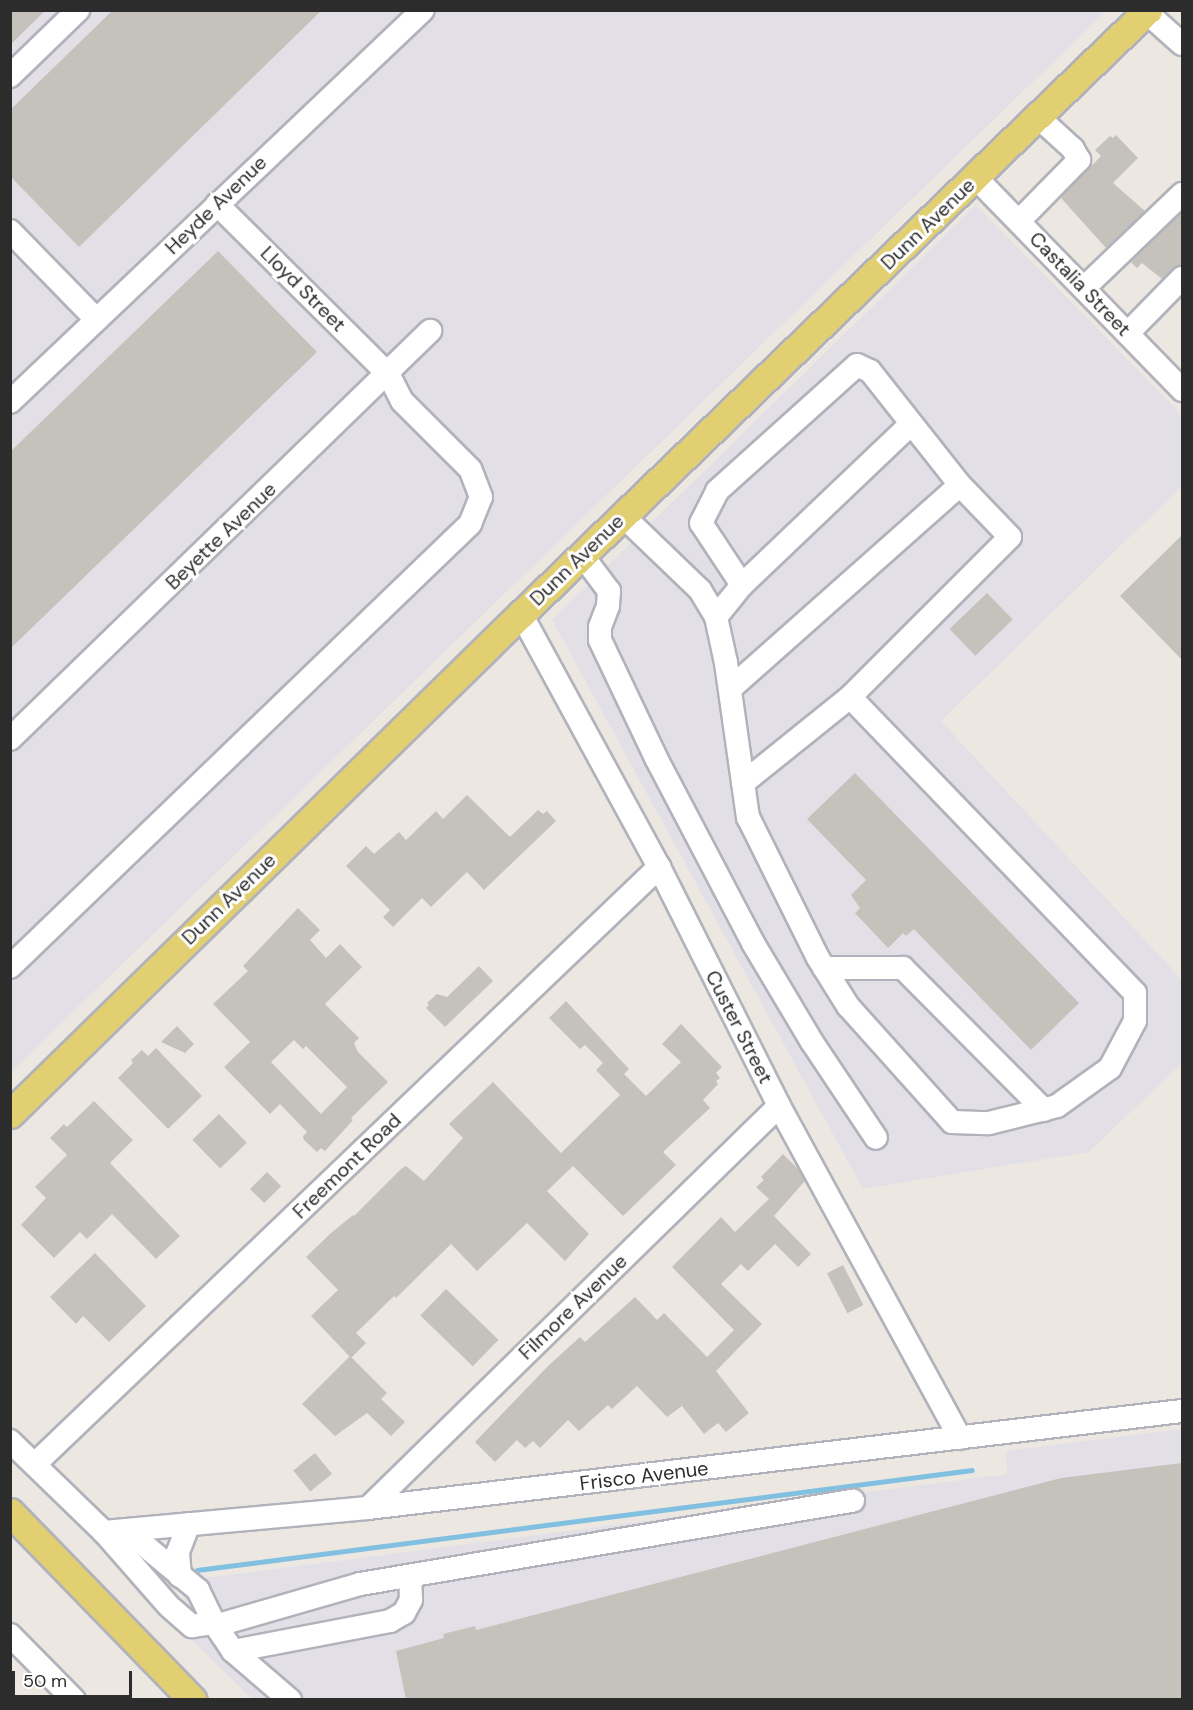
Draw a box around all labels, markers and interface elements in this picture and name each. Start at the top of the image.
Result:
street label: Heyde Avenue [160,151,272,259]
street label: Dunn Avenue [876,173,980,275]
street label: Castalia Street [1024,227,1136,341]
street label: Lloyd Street [255,241,351,337]
street label: Beyette Avenue [161,477,281,595]
street label: Dunn Avenue [525,509,629,611]
street label: Dunn Avenue [177,848,281,950]
street label: Custer Street [700,966,778,1088]
street label: Freemont Road [288,1108,406,1224]
street label: Filmore Avenue [514,1249,632,1365]
street label: Frisco Avenue [578,1456,710,1496]
scale bar [15,1659,135,1697]
text: 50 m [23,1669,67,1693]

